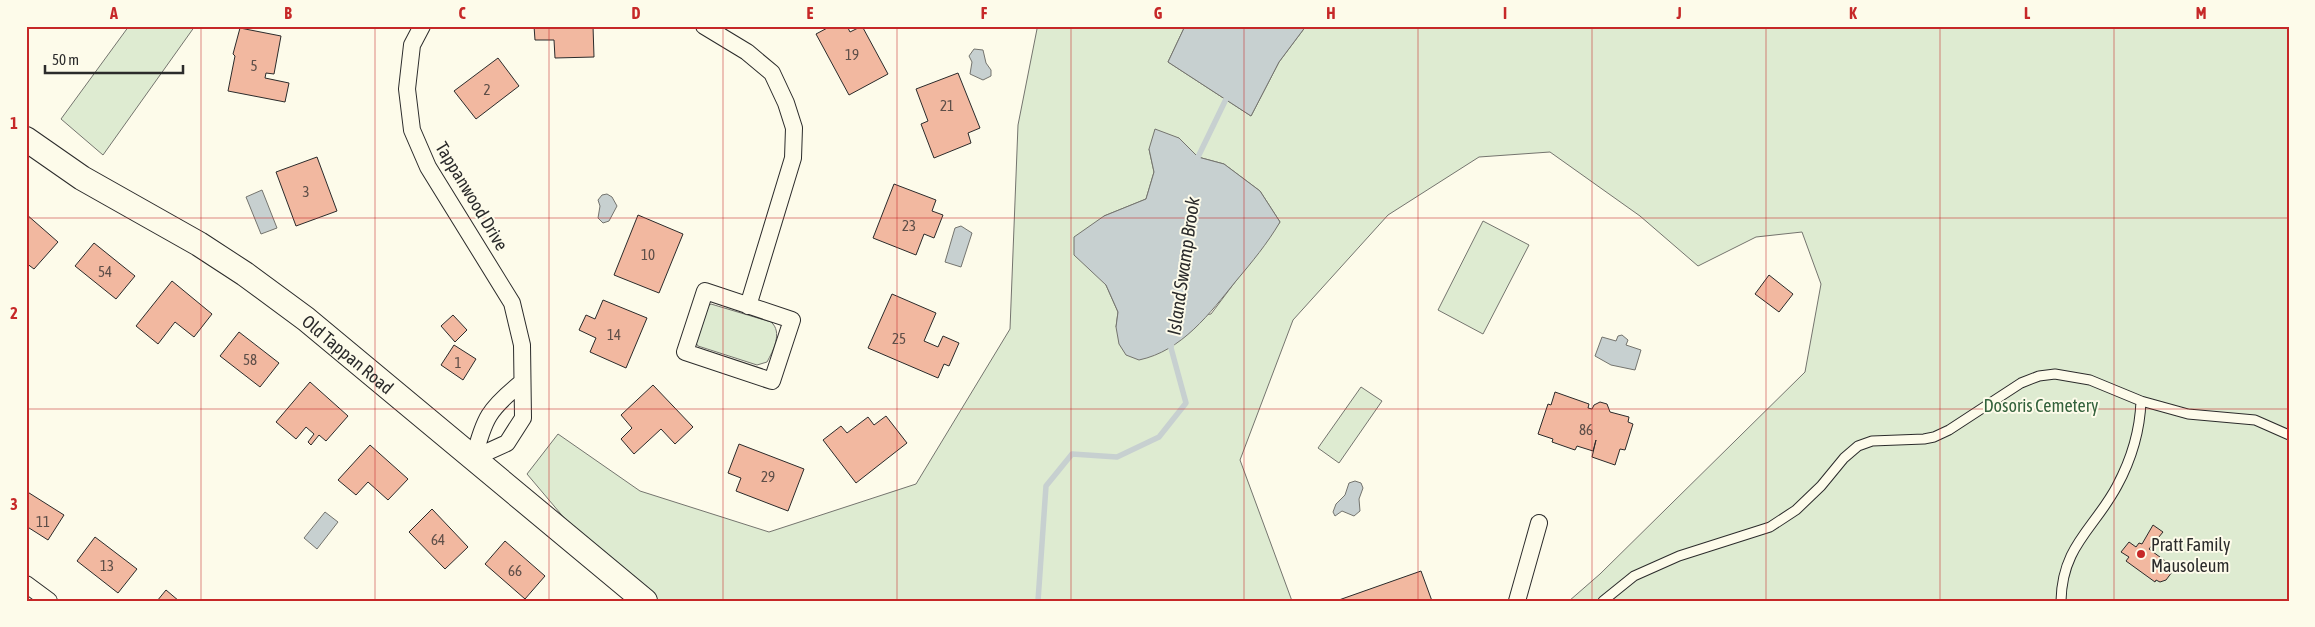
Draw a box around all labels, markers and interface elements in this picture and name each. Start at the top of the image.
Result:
text: A [109,4,118,22]
text: B [284,4,292,22]
text: C [458,4,466,22]
text: D [632,4,641,22]
text: E [807,4,814,22]
text: F [981,4,988,22]
text: G [1154,4,1163,22]
text: H [1326,4,1336,22]
text: I [1503,4,1507,22]
text: J [1675,4,1682,22]
text: K [1849,4,1857,22]
text: L [2024,4,2031,22]
text: M [2196,4,2206,22]
scale bar [45,42,182,74]
house number: 19 [845,46,859,63]
text: 50 m [52,51,79,68]
house number: 5 [250,57,258,74]
house number: 2 [483,81,491,98]
house number: 21 [940,97,954,114]
text: 1 [10,114,18,132]
street label: Tappanwood Drive [431,138,513,254]
house number: 3 [302,183,310,200]
water label: Island Swamp Brook [1162,195,1204,337]
house number: 23 [902,217,916,234]
house number: 10 [641,246,655,263]
house number: 54 [98,263,112,280]
text: 2 [10,304,18,322]
street label: Old Tappan Road [298,310,398,398]
house number: 14 [607,326,621,343]
house number: 25 [892,330,906,347]
house number: 58 [243,351,257,368]
house number: 1 [454,354,462,371]
park label: Dosoris Cemetery [1984,395,2098,416]
house number: 86 [1579,421,1593,438]
house number: 29 [761,468,775,485]
text: 3 [10,495,18,513]
house number: 11 [36,513,50,530]
house number: 64 [431,531,445,548]
place label: Pratt Family Mausoleum [2151,534,2230,576]
marker: Pratt Family Mausoleum [2135,548,2147,560]
house number: 13 [100,557,114,574]
house number: 66 [508,562,522,579]

